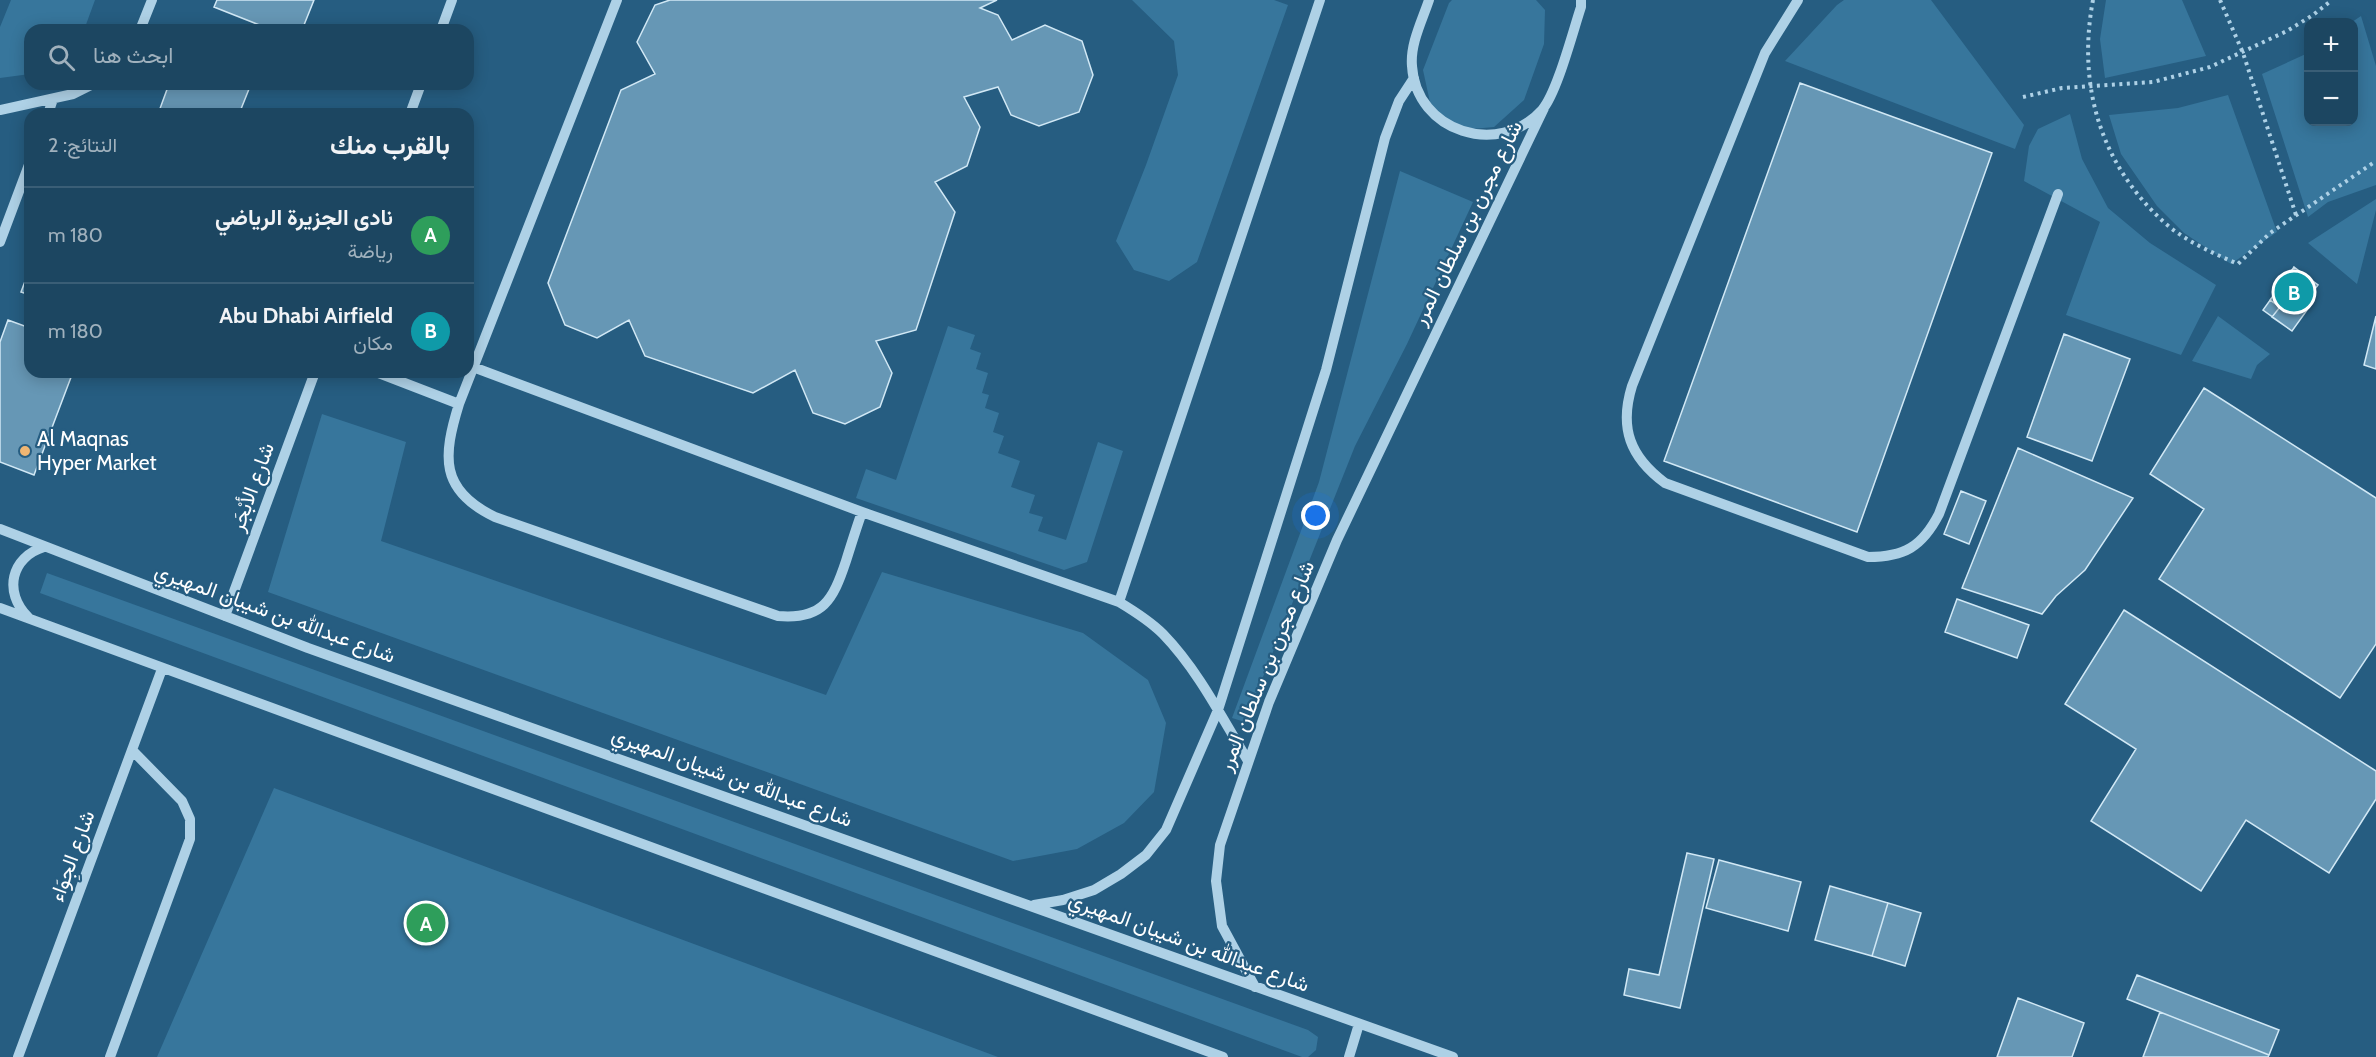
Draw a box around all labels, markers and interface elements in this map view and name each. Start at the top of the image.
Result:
map controls [2304,18,2358,126]
button: + [2304,18,2358,72]
search box [24,24,474,90]
icon: search [45,41,78,74]
text: ابحث هنا [93,42,173,69]
button: − [2304,72,2358,126]
street label: شارع مجرن بن سلطان المرر [1406,116,1529,331]
text: بالقرب منك [330,129,450,161]
text: النتائج: 2 [48,133,117,157]
text: نادى الجزيرة الرياضي [215,204,393,231]
text: 180 m [48,223,103,247]
text: A [424,223,437,247]
text: رياضة [348,239,393,263]
pin: B [2274,270,2314,314]
text: Abu Dhabi Airfield [219,302,393,329]
text: 180 m [48,319,103,343]
text: B [424,319,437,343]
text: مكان [353,331,393,355]
place label: Al Maqnas Hyper Market [37,426,156,475]
street label: شارع الأبْجَر [224,439,281,536]
marker: Al Maqnas Hyper Market [18,444,32,458]
your location [1301,501,1330,530]
street label: شارع عبدالله بن شيبان المهيري [150,557,399,672]
street label: شارع مجرن بن سلطان المرر [1211,557,1321,776]
street label: شارع عبدالله بن شيبان المهيري [607,721,856,836]
street label: شارع الجِوَاء [44,807,104,906]
street label: شارع عبدالله بن شيبان المهيري [1064,886,1313,1001]
pin: A [406,900,446,946]

